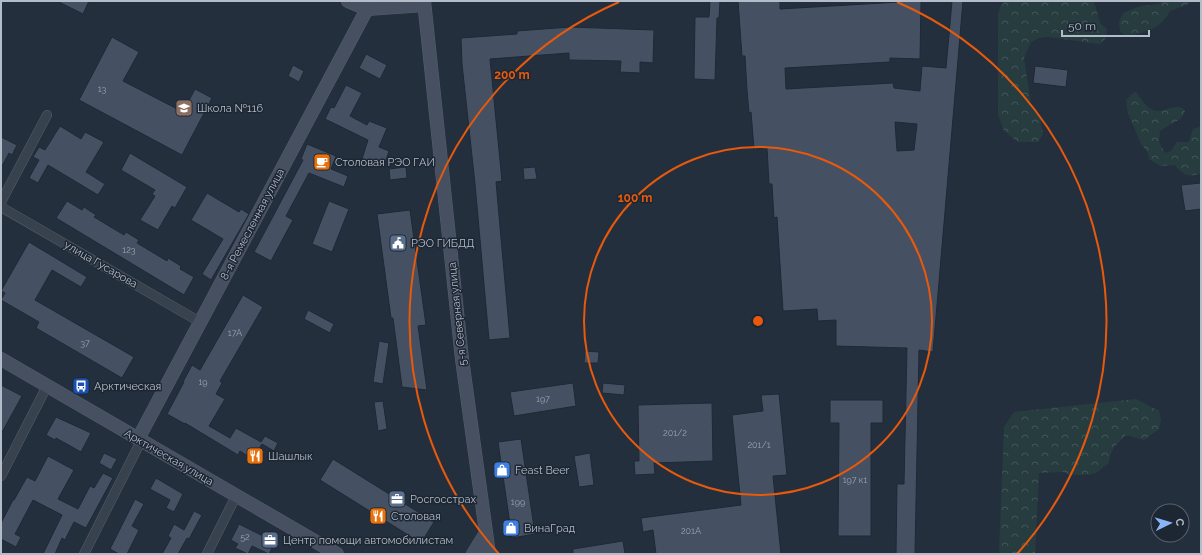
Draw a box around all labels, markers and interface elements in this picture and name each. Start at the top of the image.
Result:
scale bar [1062,12,1149,38]
text: 50 m [1068,19,1096,33]
text: 200 m [494,68,530,82]
house number: 13 [98,84,107,94]
school or university icon: Школа №116 [174,98,194,118]
place label: Школа №116 [197,102,263,115]
cafe icon: Столовая РЭО ГАИ [312,152,332,172]
place label: Столовая РЭО ГАИ [335,156,435,169]
street label: 8-я Ремесленная улица [218,166,287,282]
text: 100 m [618,191,652,205]
public building icon: РЭО ГИБДД [388,233,408,253]
place label: РЭО ГИБДД [411,237,474,250]
street label: улица Гусарова [62,238,140,291]
house number: 123 [122,245,136,255]
street label: 5-я Северная улица [446,262,469,366]
centre of rings [751,314,765,328]
house number: 17А [228,328,242,338]
house number: 37 [80,338,90,348]
bus stop icon: Арктическая [71,376,91,396]
house number: 19 [198,377,208,387]
place label: Арктическая [94,380,161,393]
house number: 197 [536,394,550,404]
street label: Арктическая улица [122,427,216,488]
house number: 201/2 [663,428,687,438]
house number: 201/1 [747,440,771,450]
restaurant icon: Шашлык [245,446,265,466]
place label: Шашлык [268,450,313,463]
shop icon: Feast Beer [492,460,512,480]
place label: Feast Beer [515,464,570,477]
house number: 197 к1 [843,475,867,485]
office icon: Росгосстрах [387,489,407,509]
place label: Росгосстрах [410,493,476,506]
house number: 199 [511,497,525,507]
north arrow [1150,503,1190,543]
restaurant icon: Столовая [368,506,388,526]
place label: Столовая [391,510,441,523]
shop icon: ВинаГрад [501,518,521,538]
text: С [1173,518,1186,527]
place label: ВинаГрад [524,522,576,535]
house number: 201А [681,526,701,536]
office icon: Центр помощи автомобилистам [260,530,280,550]
house number: 52 [240,532,250,542]
place label: Центр помощи автомобилистам [283,534,453,547]

